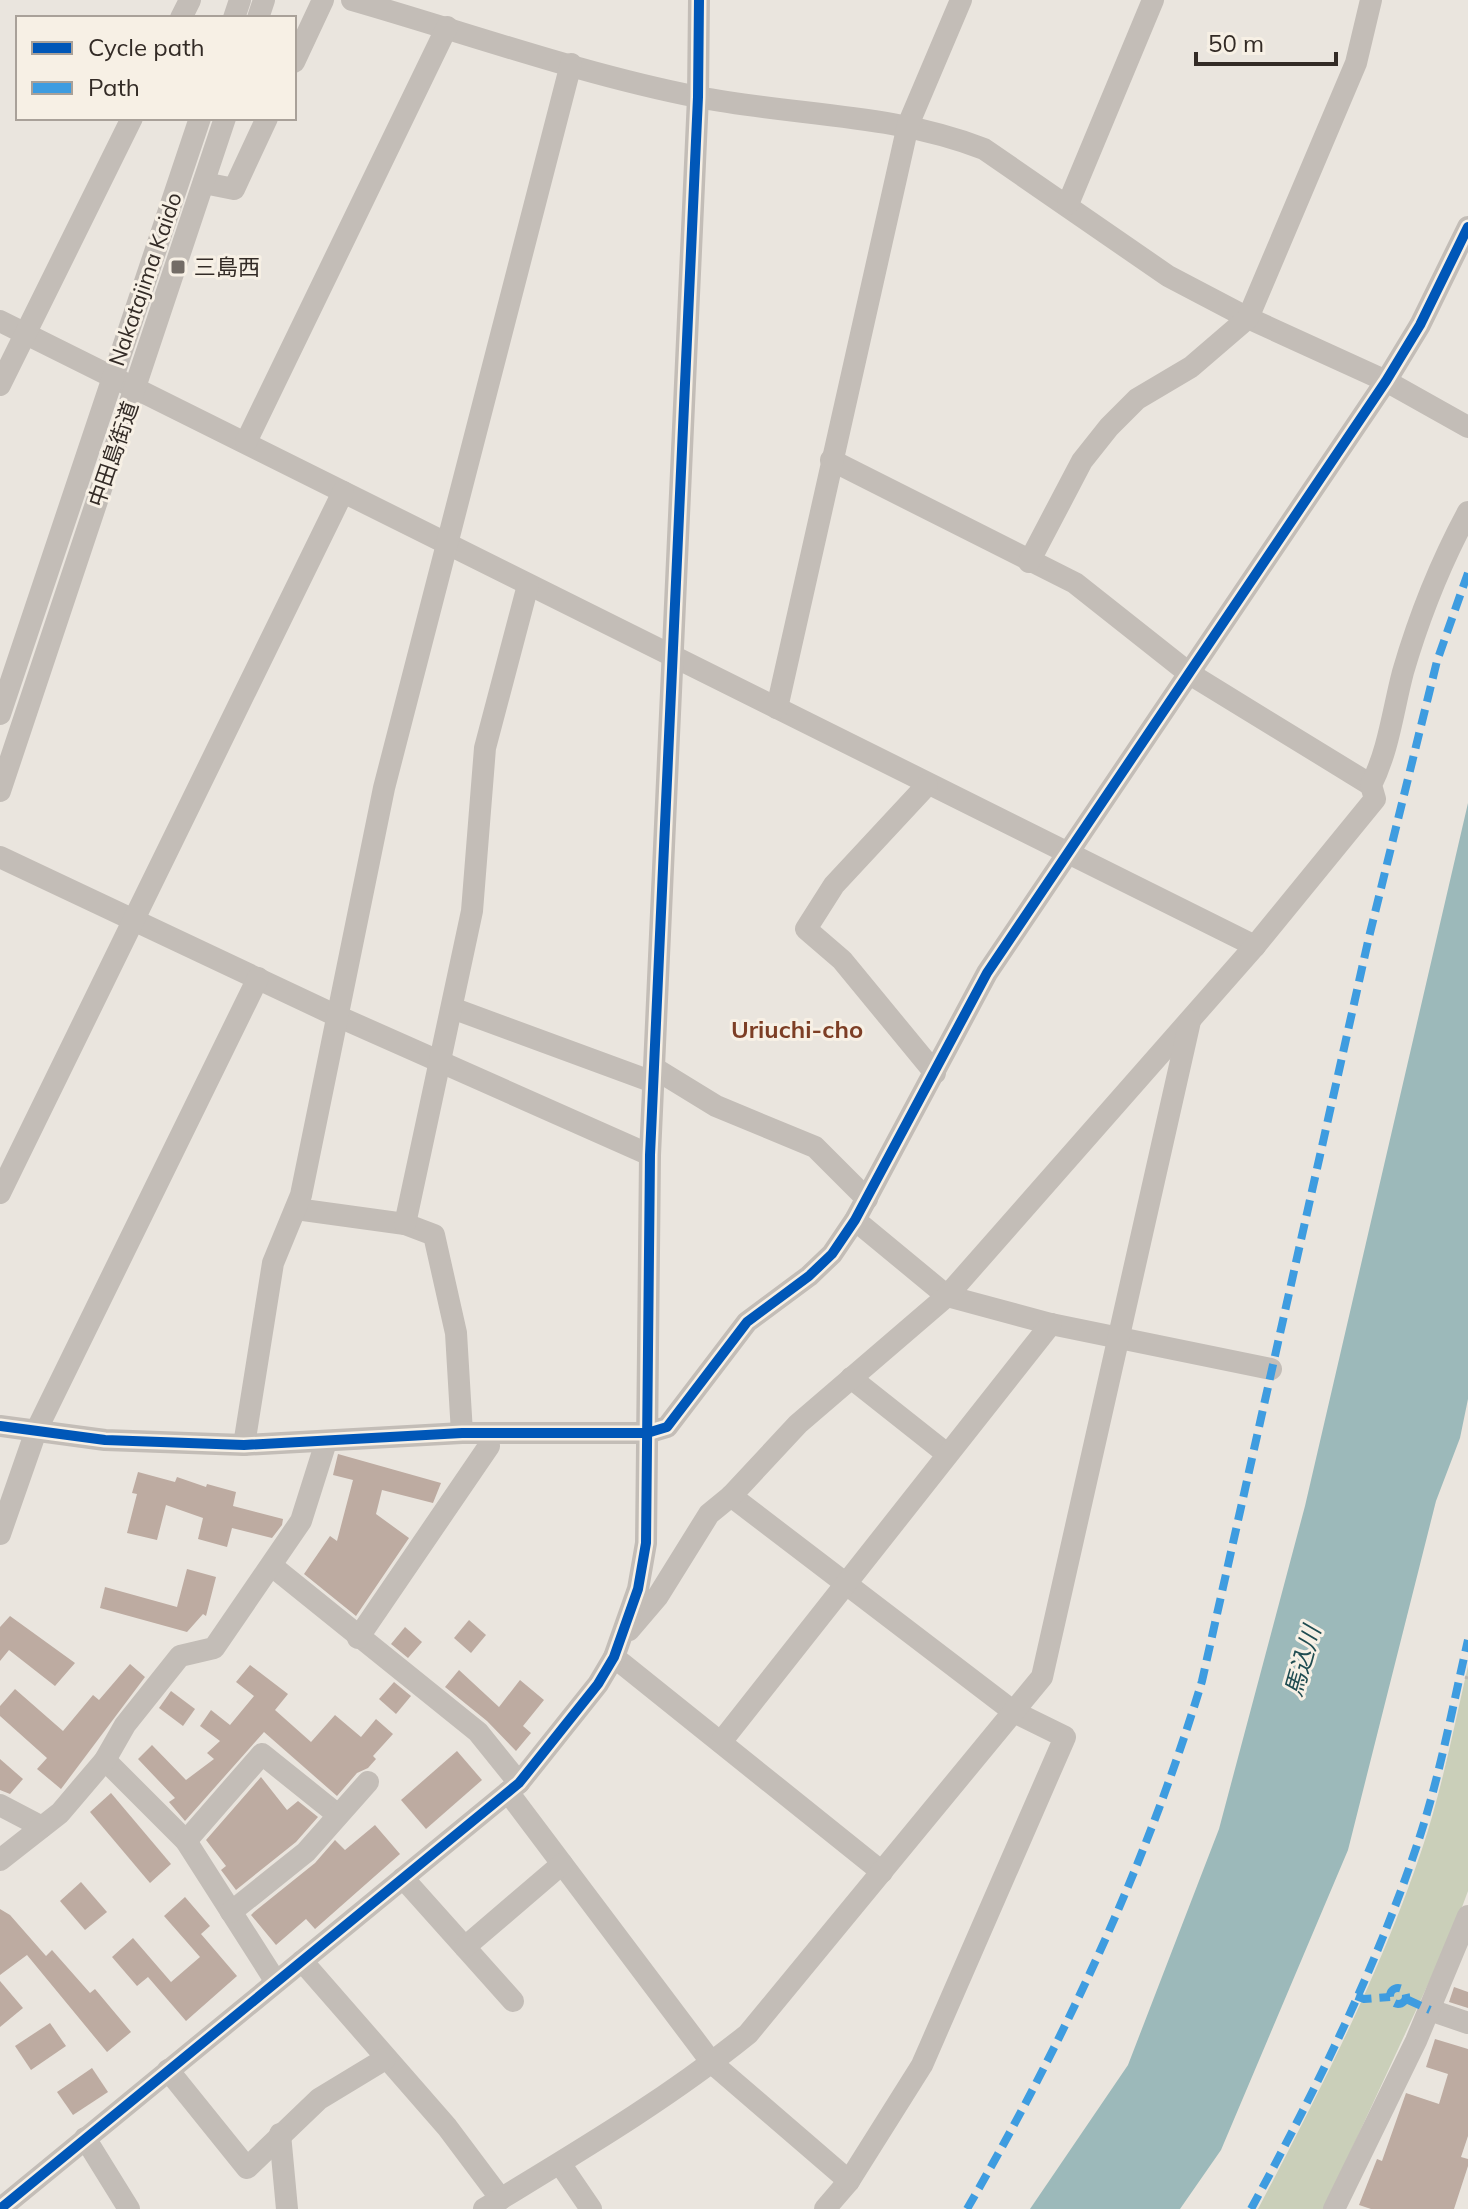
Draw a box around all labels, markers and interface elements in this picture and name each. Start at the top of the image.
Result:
legend [16,16,296,120]
scale bar [1196,16,1336,66]
text: 50 m [1208,28,1264,58]
text: Cycle path [88,32,205,62]
text: Path [88,72,140,102]
street label: Nakatajima Kaido [102,188,188,370]
place label: 三島西 [194,253,260,281]
marker: 三島西 [169,258,187,276]
street label: 中田島街道 [82,397,144,511]
district label: Uriuchi-cho [731,1014,863,1044]
water label: 馬込川 [1278,1619,1327,1700]

